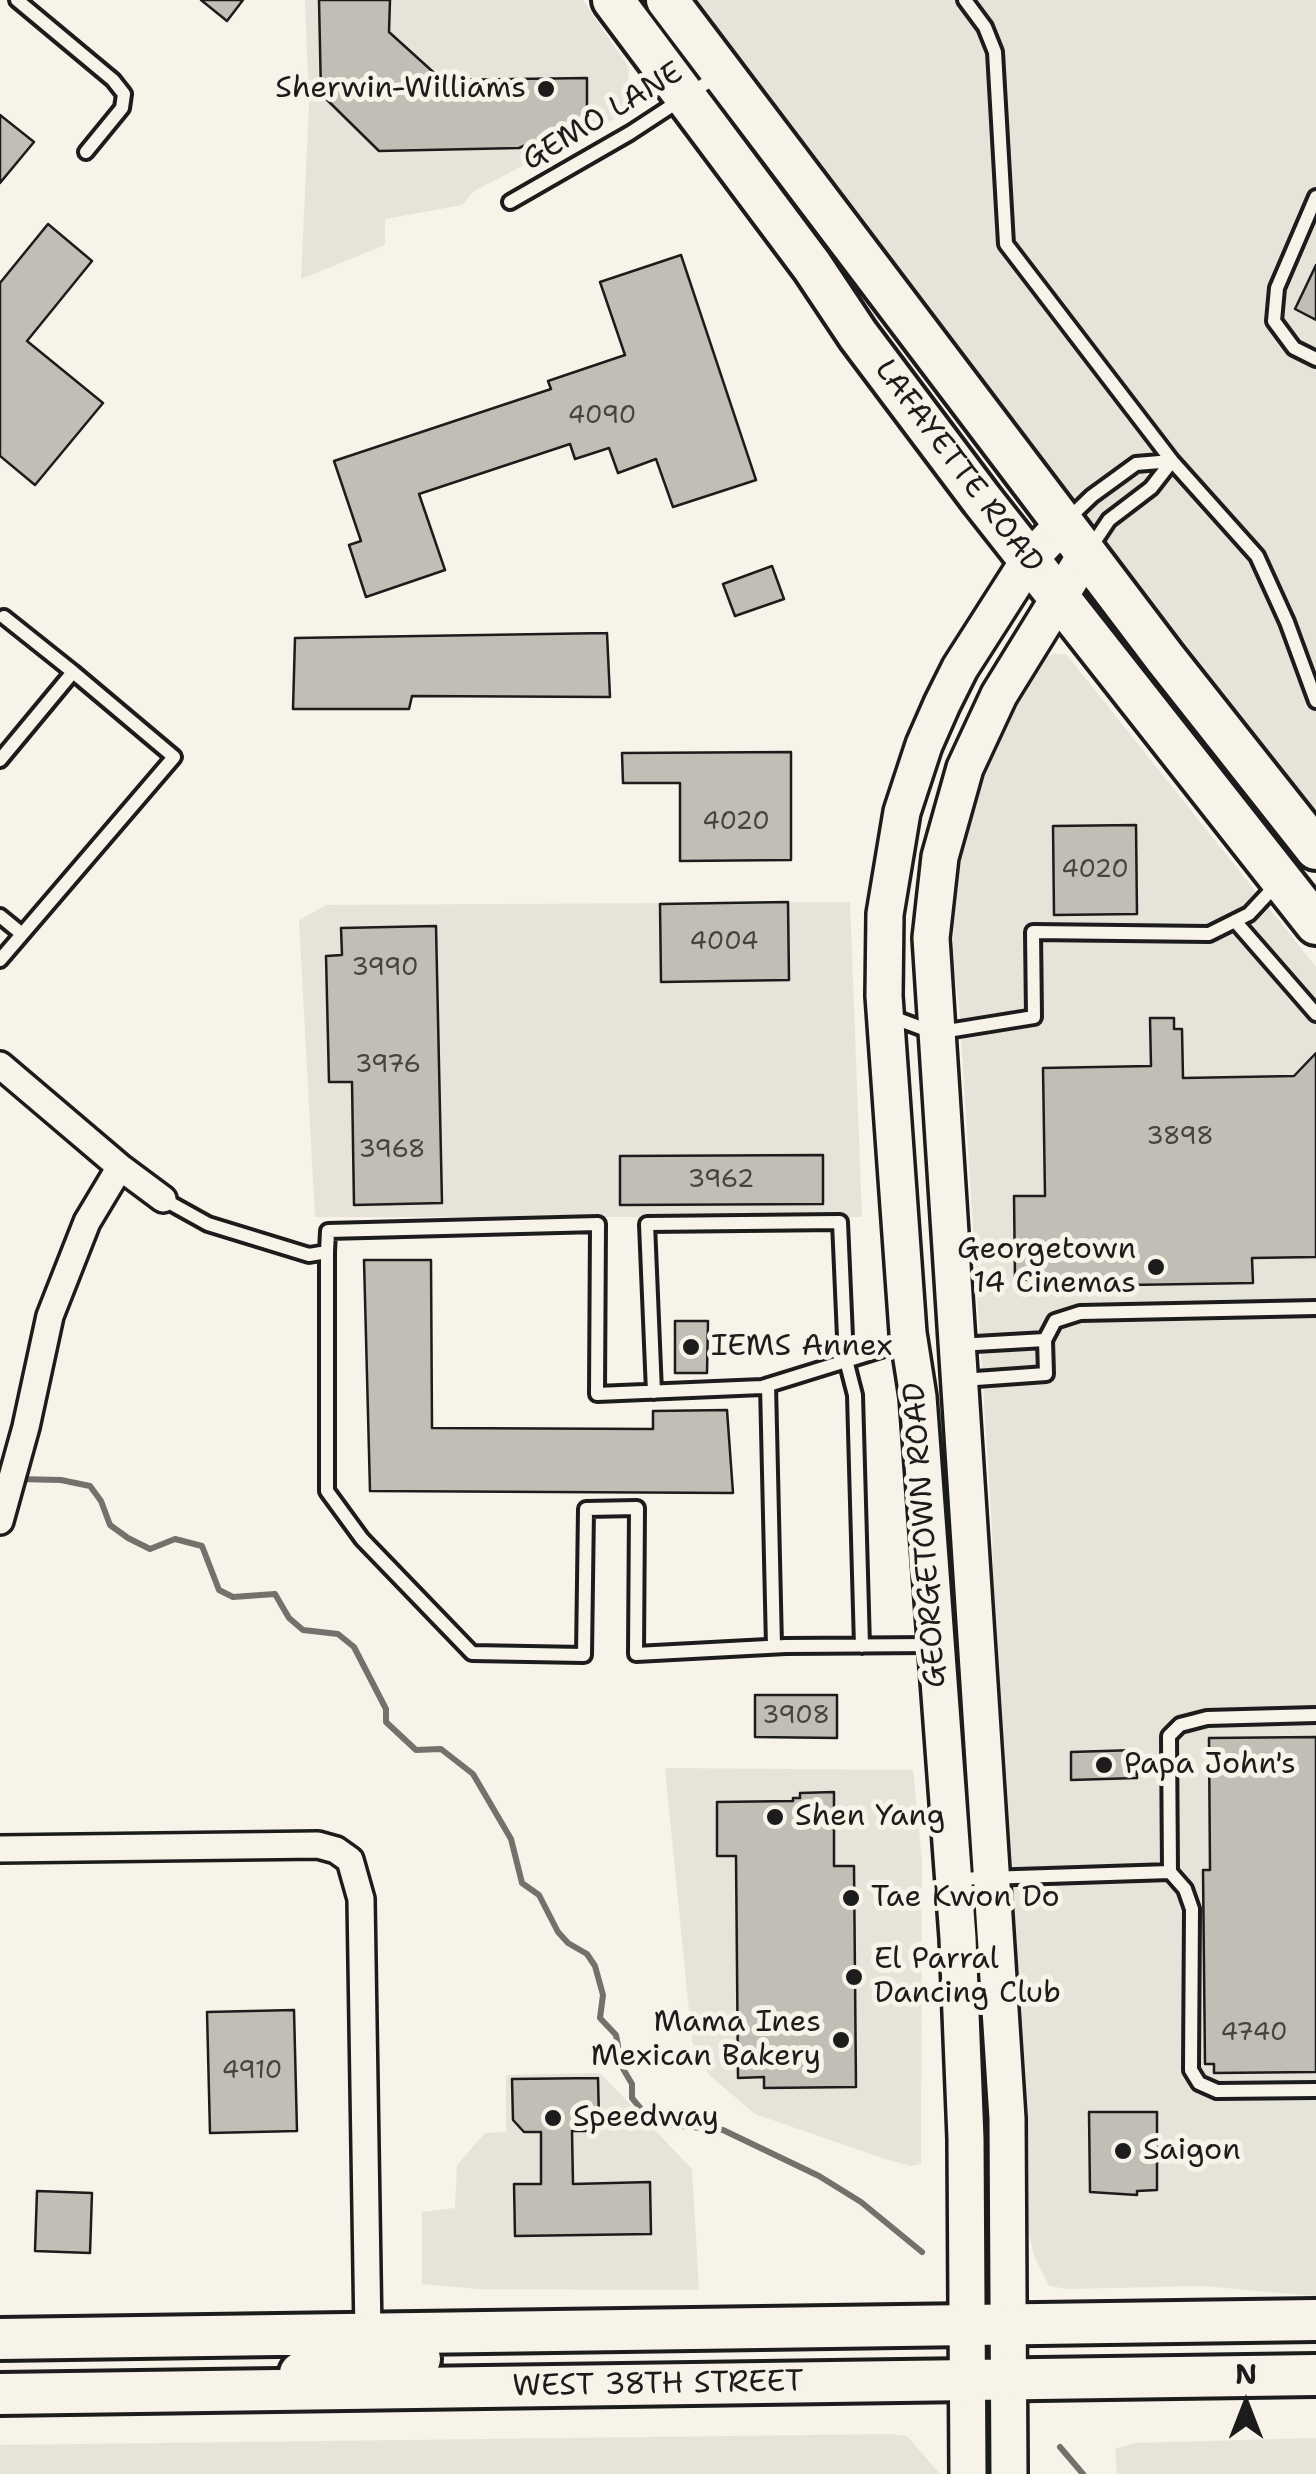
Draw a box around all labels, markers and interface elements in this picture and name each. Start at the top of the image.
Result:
street label: GEMO LANE [516,55,690,179]
place label: Sherwin-Williams [275,71,526,107]
marker: Sherwin-Williams [535,78,557,100]
street label: LAFAYETTE ROAD [866,353,1050,581]
house number: 4090 [568,401,636,431]
house number: 4020 [702,807,770,837]
house number: 4020 [1061,855,1129,885]
house number: 4004 [690,927,758,957]
house number: 3990 [351,953,419,983]
house number: 3976 [355,1050,421,1080]
house number: 3898 [1146,1122,1214,1152]
house number: 3968 [358,1135,426,1165]
house number: 3962 [688,1165,754,1195]
place label: Georgetown 14 Cinemas [957,1232,1136,1302]
marker: Georgetown 14 Cinemas [1145,1256,1167,1278]
place label: IEMS Annex [711,1329,892,1365]
marker: IEMS Annex [680,1336,702,1358]
street label: GEORGETOWN ROAD [897,1381,955,1689]
house number: 3908 [762,1701,830,1731]
place label: Papa John's [1124,1747,1296,1783]
marker: Papa John's [1093,1754,1115,1776]
place label: Shen Yang [795,1799,945,1835]
marker: Shen Yang [764,1806,786,1828]
place label: Tae Kwon Do [871,1880,1060,1916]
marker: Tae Kwon Do [840,1887,862,1909]
place label: El Parral Dancing Club [874,1942,1061,2012]
marker: El Parral Dancing Club [843,1966,865,1988]
place label: Mama Ines Mexican Bakery [591,2005,821,2076]
house number: 4740 [1221,2018,1287,2048]
marker: Mama Ines Mexican Bakery [830,2029,852,2051]
house number: 4910 [222,2056,282,2086]
place label: Speedway [573,2100,719,2136]
marker: Speedway [542,2107,564,2129]
place label: Saigon [1143,2133,1241,2169]
marker: Saigon [1112,2140,1134,2162]
north arrow [1196,2354,1296,2454]
text: N [1235,2355,1257,2393]
street label: WEST 38TH STREET [512,2364,804,2406]

